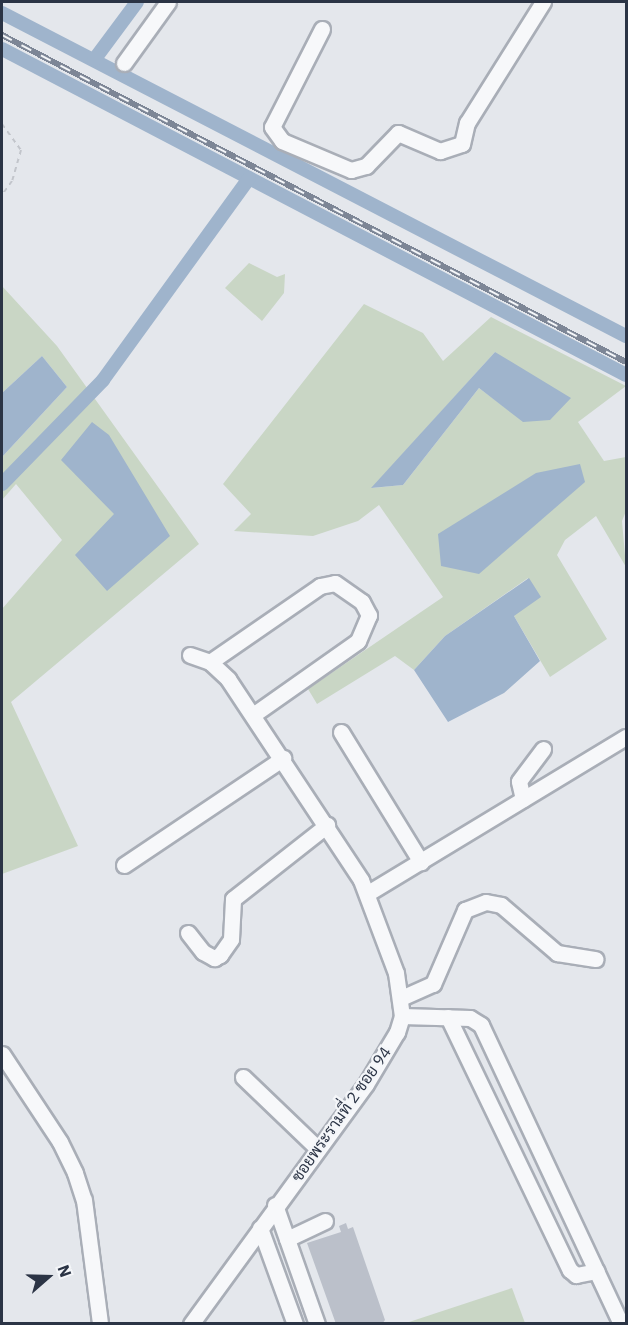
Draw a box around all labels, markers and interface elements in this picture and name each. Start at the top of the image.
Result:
street label: ซอยพระรามที่ 2 ซอย 94 [287,1043,395,1185]
north arrow [18,1247,78,1307]
text: N [54,1262,76,1280]

